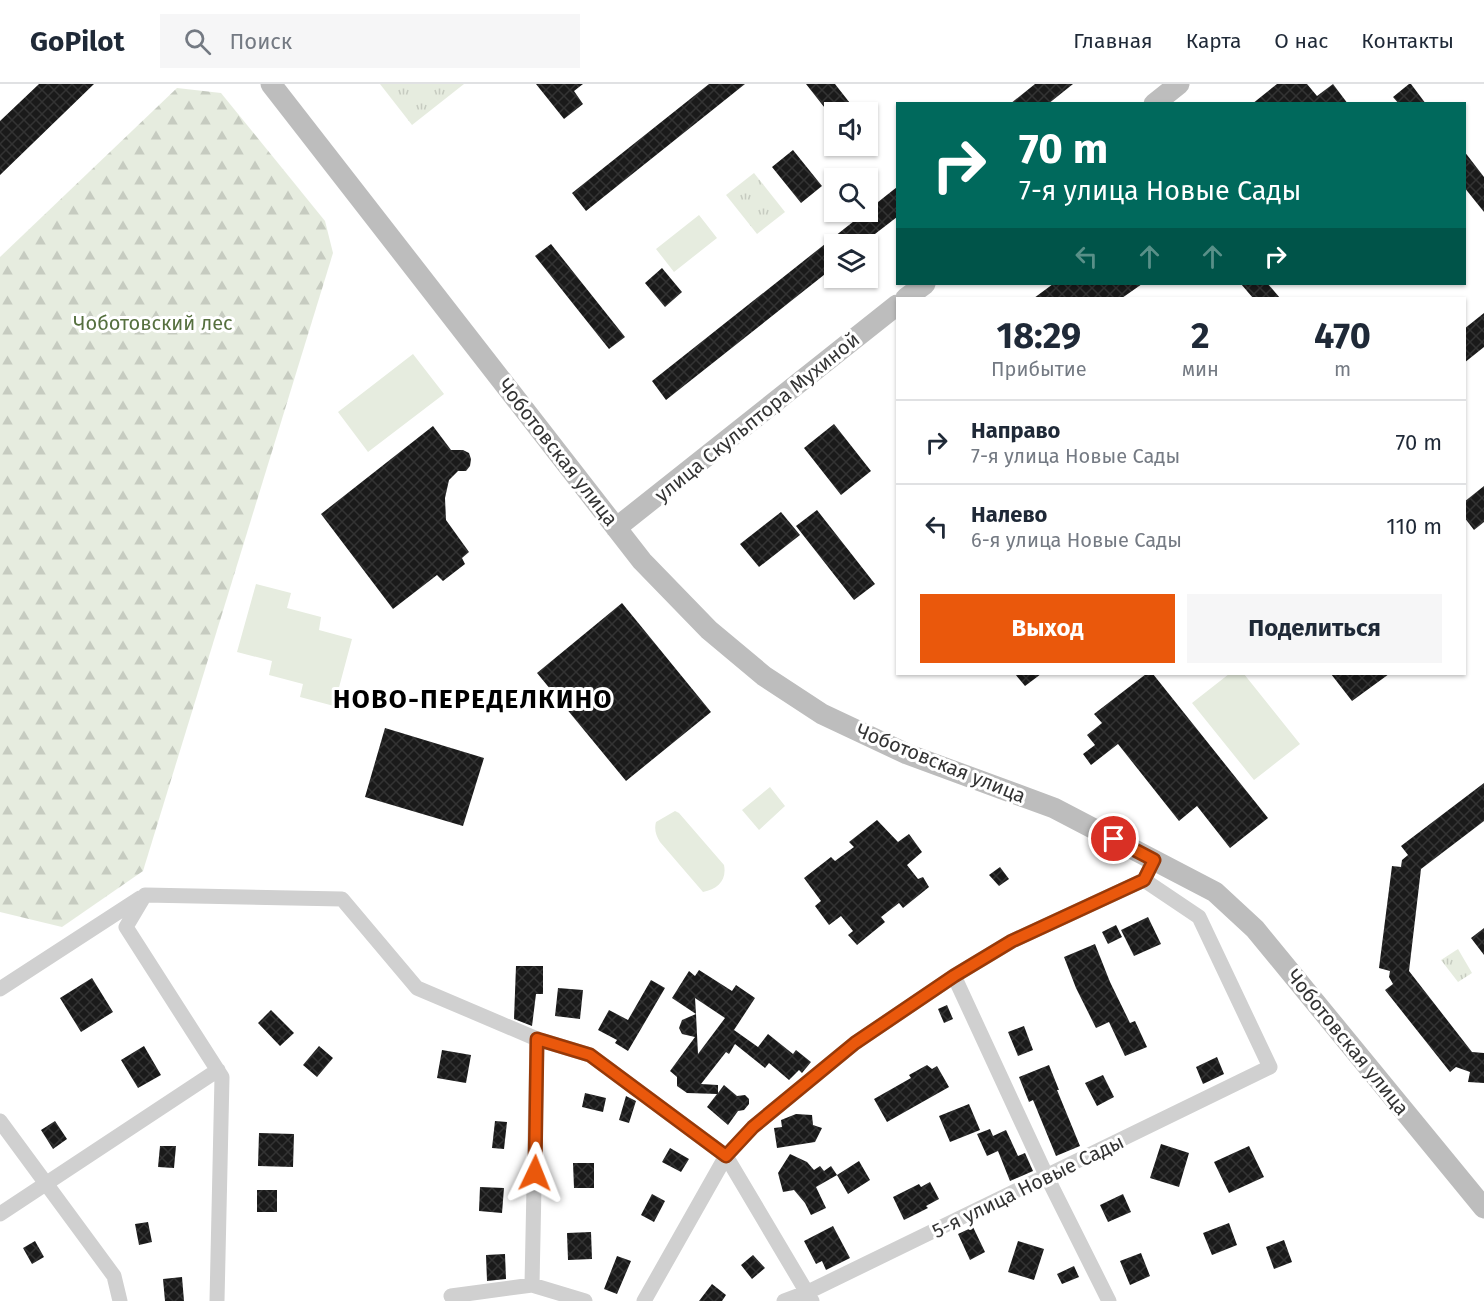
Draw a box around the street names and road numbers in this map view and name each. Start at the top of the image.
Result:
street label: улица Скульптора Мухиной [650,327,864,507]
street label: Чоботовская улица [493,373,623,531]
street label: Чоботовская улица [853,718,1029,808]
street label: Чоботовская улица [1282,964,1414,1120]
street label: 5-я улица Новые Сады [928,1129,1128,1243]

